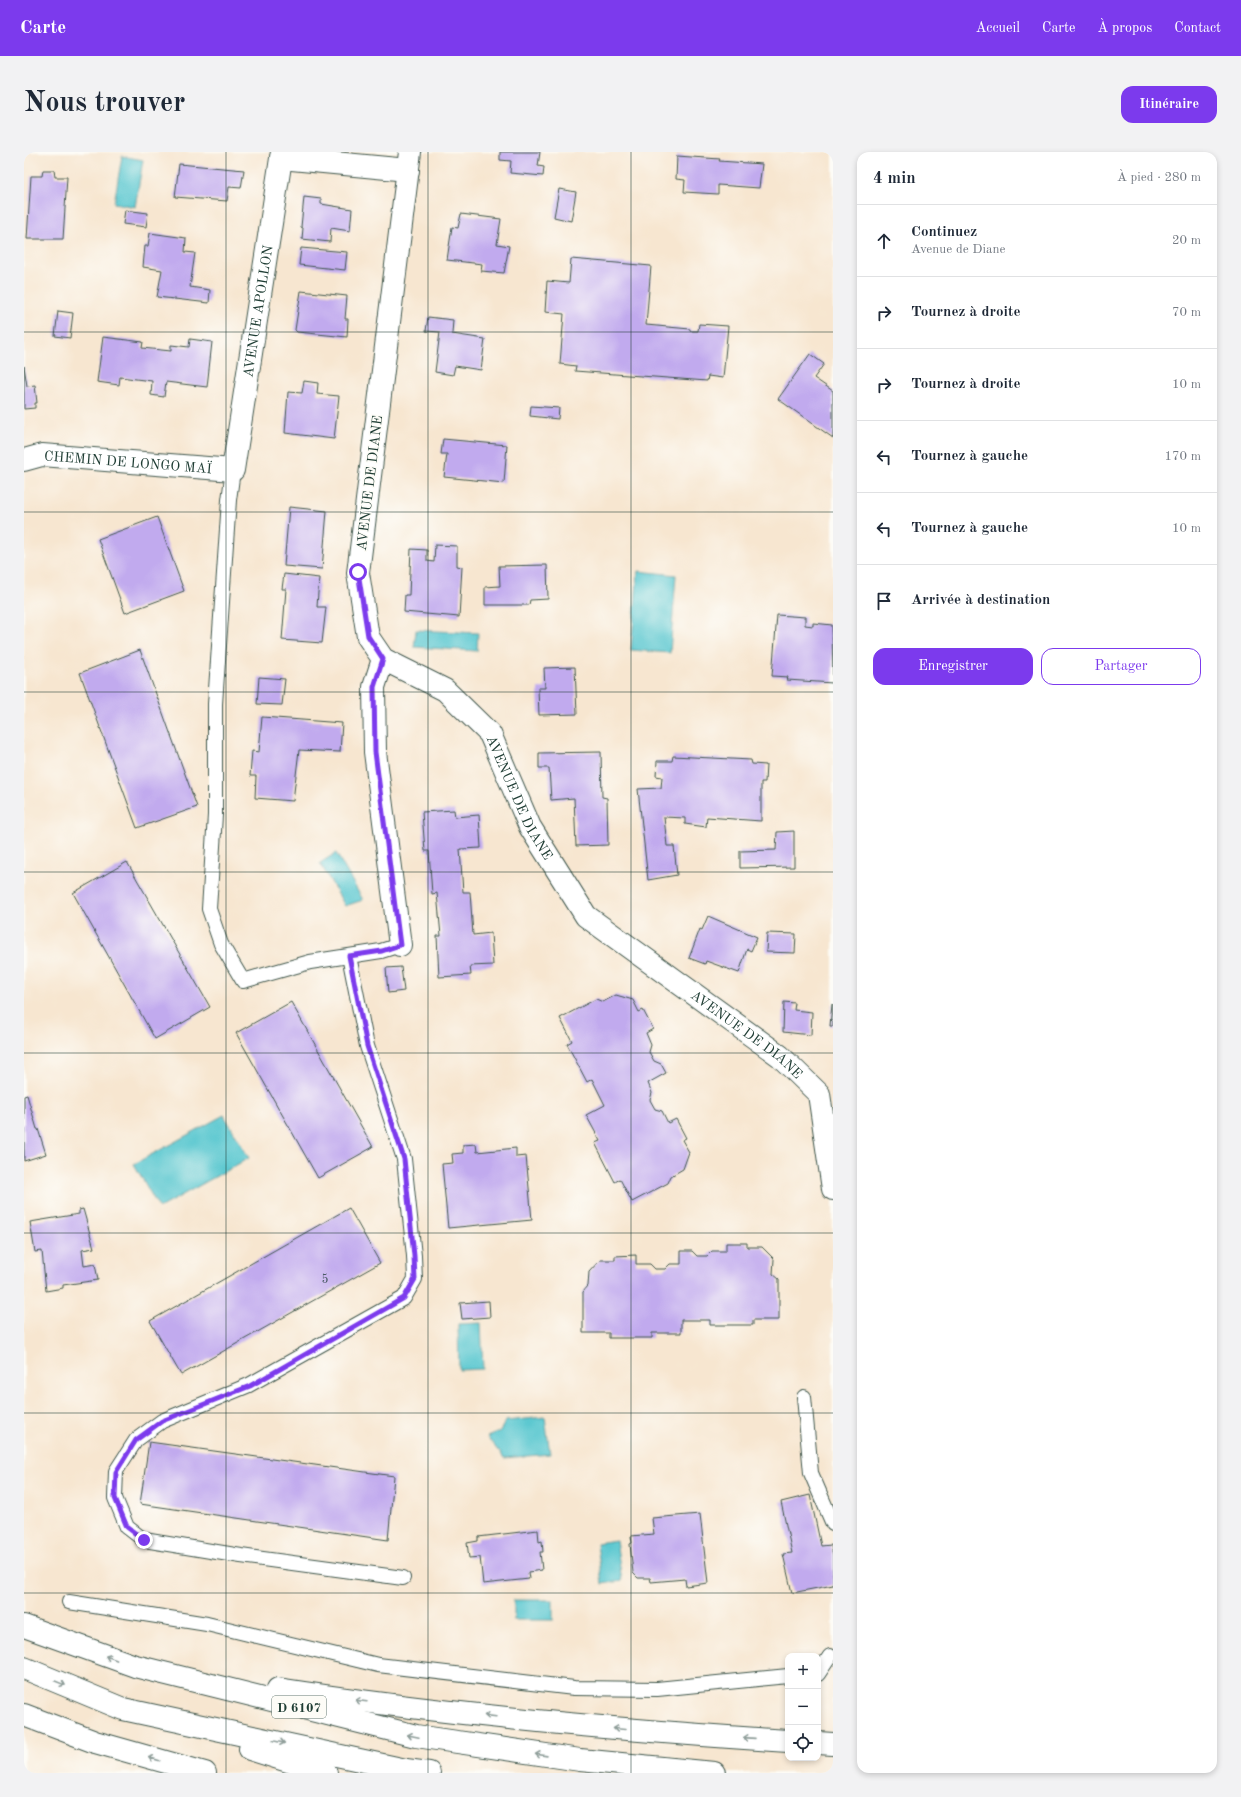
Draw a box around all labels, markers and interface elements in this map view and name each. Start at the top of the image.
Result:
text: Carte [20,19,66,38]
text: Accueil [976,21,1020,35]
text: Carte [1042,21,1075,35]
text: À propos [1097,21,1152,35]
text: Contact [1174,21,1221,35]
button: Itinéraire [1121,86,1217,123]
text: Nous trouver [24,90,185,118]
text: 4 min [873,170,916,187]
text: À pied · 280 m [1117,171,1201,184]
text: Continuez [911,225,977,240]
icon: ahead [873,230,895,252]
text: 20 m [1172,234,1201,247]
text: Avenue de Diane [911,243,1005,256]
street label: AVENUE APOLLON [241,244,276,378]
icon: right [873,302,895,324]
text: Tournez à droite [911,305,1021,320]
text: 70 m [1172,306,1201,319]
icon: right [873,374,895,396]
text: Tournez à droite [911,377,1021,392]
text: 10 m [1172,378,1201,391]
street label: AVENUE DE DIANE [355,415,385,552]
icon: left [873,446,895,468]
street label: CHEMIN DE LONGO MAÏ [43,449,213,476]
text: Tournez à gauche [911,449,1028,464]
text: 170 m [1164,450,1201,463]
icon: left [873,518,895,540]
text: Tournez à gauche [911,521,1028,536]
text: 10 m [1172,522,1201,535]
route start [349,563,367,581]
icon: arrive [873,590,895,612]
text: Arrivée à destination [911,593,1050,608]
button: Enregistrer [873,648,1033,685]
button: Partager [1041,648,1201,685]
street label: AVENUE DE DIANE [483,733,555,863]
street label: AVENUE DE DIANE [688,988,805,1082]
house number: 5 [322,1273,329,1286]
route end [135,1531,153,1549]
one-way arrow [105,1653,117,1661]
map controls [785,1653,821,1761]
button: + [785,1653,821,1689]
one-way arrow [54,1679,66,1687]
button: − [785,1689,821,1725]
road number: D 6107 [272,1696,326,1718]
one-way arrow [355,1697,368,1704]
one-way arrow [484,1712,497,1720]
one-way arrow [613,1725,626,1732]
button: locate [785,1725,821,1761]
one-way arrow [407,1731,420,1739]
one-way arrow [743,1735,756,1742]
one-way arrow [273,1739,286,1747]
one-way arrow [535,1751,548,1759]
one-way arrow [147,1755,160,1762]

